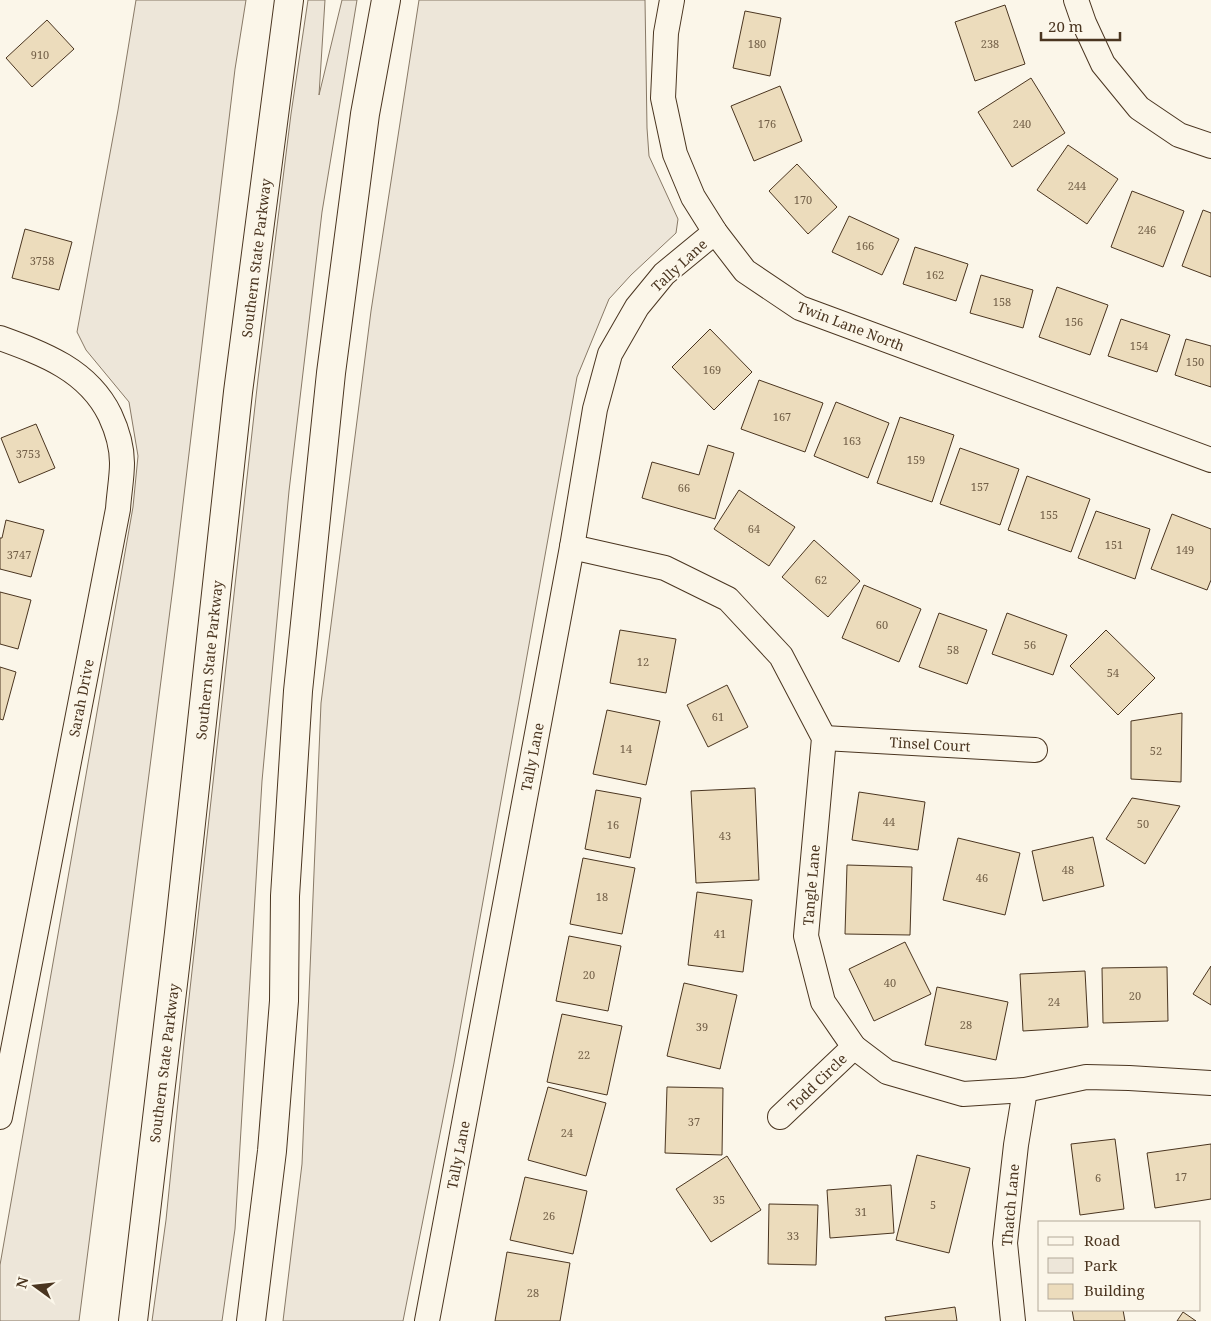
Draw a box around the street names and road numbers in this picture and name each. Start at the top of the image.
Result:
street label: Southern State Parkway [237,177,275,339]
street label: Tally Lane [647,234,711,296]
street label: Twin Lane North [794,297,908,355]
street label: Southern State Parkway [191,579,227,741]
street label: Sarah Drive [64,657,98,739]
street label: Tally Lane [516,721,548,793]
street label: Tinsel Court [889,732,971,756]
street label: Tangle Lane [798,844,824,926]
street label: Southern State Parkway [145,982,183,1144]
street label: Todd Circle [783,1049,851,1115]
street label: Tally Lane [442,1119,474,1191]
street label: Thatch Lane [997,1163,1023,1247]

